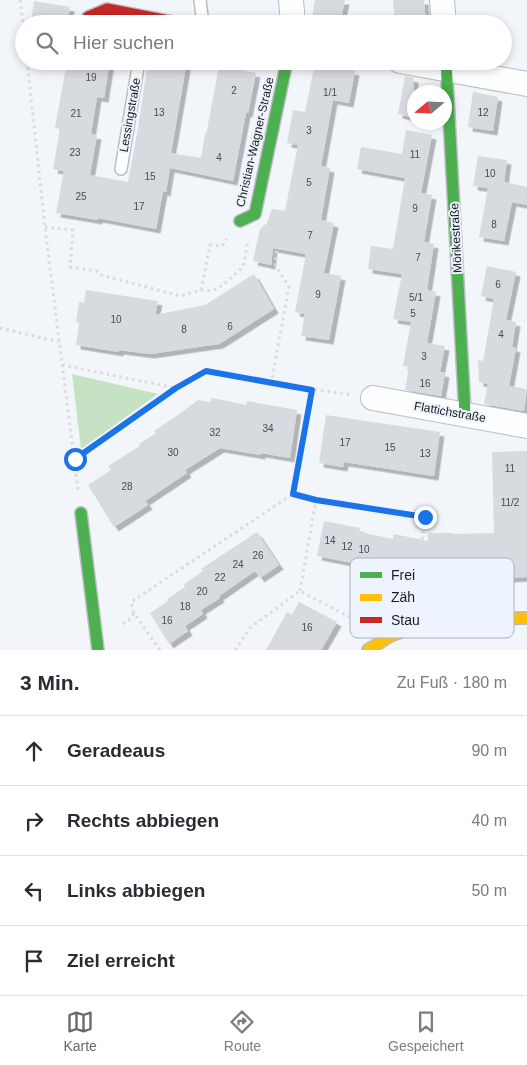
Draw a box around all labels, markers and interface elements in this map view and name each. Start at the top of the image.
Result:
search box [15,15,512,70]
icon: search [33,29,61,57]
text: Hier suchen [73,32,174,53]
house number: 19 [85,72,97,83]
street label: Christian-Wagner-Straße [233,75,277,208]
street label: Lessingstraße [117,76,143,153]
house number: 2 [231,85,237,96]
north arrow [407,85,452,130]
house number: 1/1 [323,87,337,98]
house number: 13 [153,107,165,118]
house number: 12 [477,107,489,118]
house number: 21 [70,108,82,119]
house number: 3 [306,125,312,136]
house number: 23 [69,147,81,158]
house number: 11 [410,149,421,160]
house number: 4 [216,152,222,163]
house number: 10 [484,168,496,179]
house number: 15 [144,171,156,182]
house number: 5 [306,177,312,188]
house number: 25 [75,191,87,202]
house number: 17 [133,201,145,212]
street label: Mörikestraße [447,202,465,273]
house number: 9 [412,203,418,214]
house number: 8 [491,219,497,230]
house number: 7 [307,230,313,241]
house number: 7 [415,252,421,263]
house number: 6 [495,279,501,290]
house number: 9 [315,289,321,300]
house number: 5/1 [409,292,423,303]
house number: 5 [410,308,416,319]
house number: 10 [110,314,122,325]
house number: 6 [227,321,233,332]
house number: 8 [181,324,187,335]
house number: 4 [498,329,504,340]
house number: 3 [421,351,427,362]
house number: 16 [419,378,431,389]
street label: Flattichstraße [413,399,487,425]
house number: 34 [262,423,274,434]
house number: 32 [209,427,221,438]
house number: 17 [339,437,351,448]
house number: 15 [384,442,396,453]
house number: 30 [167,447,179,458]
route start [64,448,87,471]
house number: 13 [419,448,431,459]
house number: 11 [505,463,516,474]
house number: 28 [121,481,133,492]
house number: 11/2 [501,497,520,508]
route end [414,506,437,529]
house number: 14 [324,535,336,546]
house number: 12 [341,541,353,552]
house number: 10 [358,544,370,555]
house number: 26 [252,550,264,561]
legend [350,558,514,638]
house number: 24 [232,559,244,570]
text: Frei [391,567,415,583]
house number: 22 [214,572,226,583]
house number: 20 [196,586,208,597]
text: Zäh [391,589,415,605]
house number: 18 [179,601,191,612]
text: Stau [391,612,420,628]
house number: 16 [161,615,173,626]
house number: 16 [301,622,313,633]
text: 3 Min. [20,671,80,694]
text: Zu Fuß · 180 m [397,674,507,691]
icon: ahead [20,737,48,765]
text: Geradeaus [67,740,165,761]
text: 90 m [471,742,507,759]
icon: right [20,807,48,835]
text: Rechts abbiegen [67,810,219,831]
text: 40 m [471,812,507,829]
icon: left [20,877,48,905]
text: Links abbiegen [67,880,205,901]
text: 50 m [471,882,507,899]
icon: arrive [20,947,48,975]
text: Ziel erreicht [67,950,175,971]
tab: Karte [63,1008,97,1054]
tab: Route [224,1008,261,1054]
tab: Gespeichert [388,1008,464,1054]

